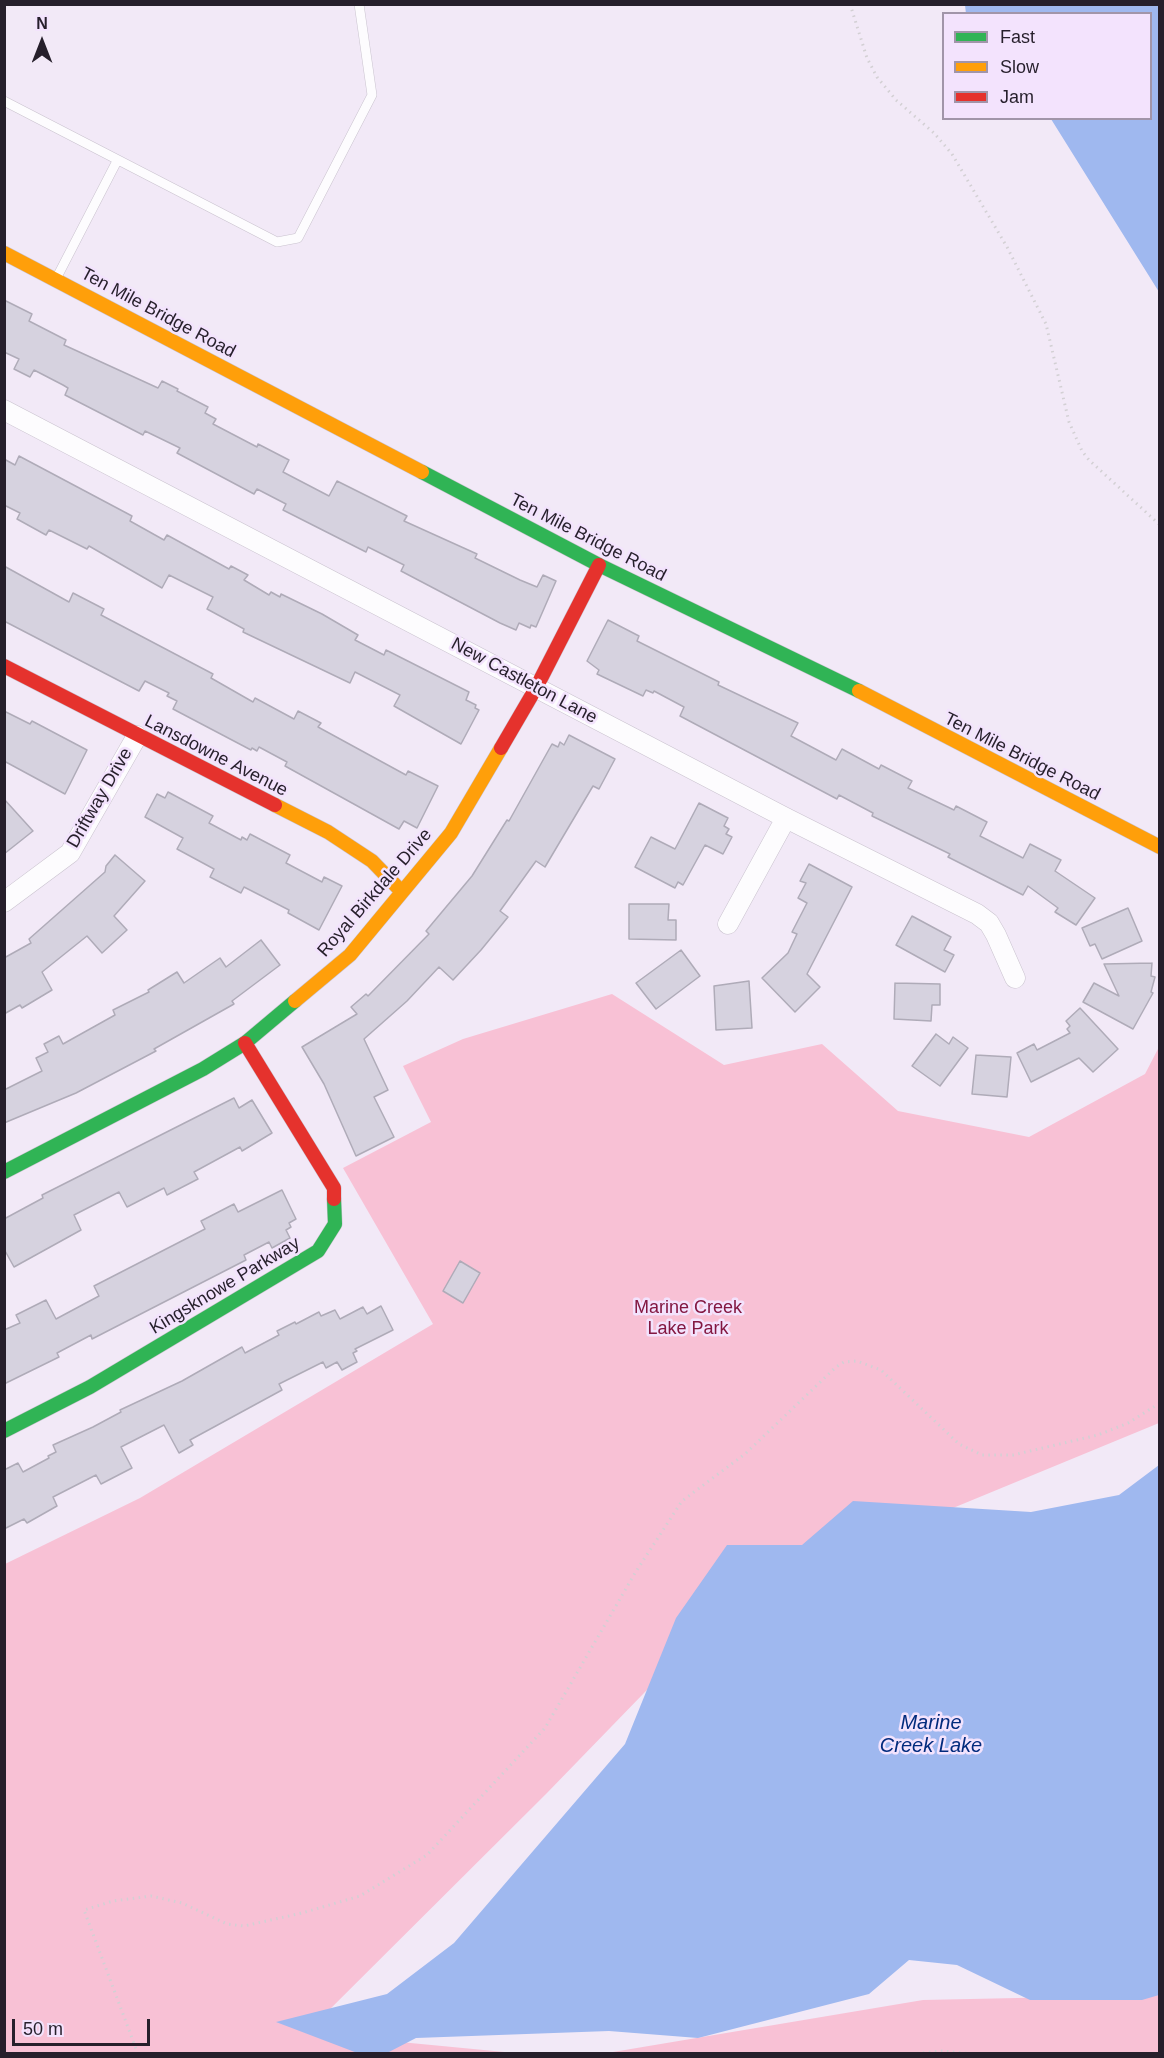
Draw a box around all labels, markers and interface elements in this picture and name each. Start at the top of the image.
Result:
north arrow [12,12,72,72]
legend [942,12,1152,120]
text: N [36,15,48,32]
text: Fast [1000,27,1035,47]
text: Slow [1000,57,1039,77]
text: Jam [1000,87,1034,107]
street label: Ten Mile Bridge Road [77,263,239,363]
street label: Ten Mile Bridge Road [506,489,670,587]
street label: New Castleton Lane [447,633,601,729]
street label: Ten Mile Bridge Road [940,708,1104,806]
street label: Lansdowne Avenue [141,711,291,801]
street label: Driftway Drive [63,744,137,852]
street label: Royal Birkdale Drive [313,824,437,962]
street label: Kingsknowe Parkway [146,1233,304,1339]
park label: Marine Creek Lake Park [634,1297,742,1340]
water label: Marine Creek Lake [880,1711,982,1758]
scale bar [15,2007,153,2045]
text: 50 m [23,2019,63,2039]

